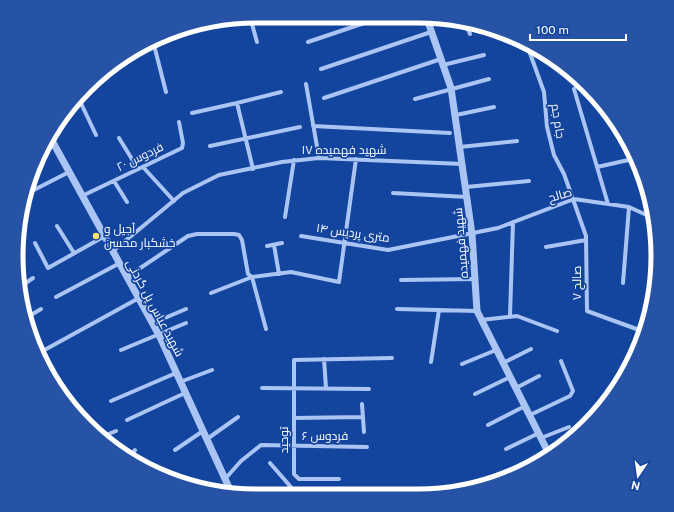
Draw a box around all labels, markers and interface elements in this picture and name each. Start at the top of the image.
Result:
scale bar [530,16,626,42]
text: 100 m [536,23,569,37]
street label: جام جم [547,103,568,140]
street label: فردوس ۲۰ [114,140,166,174]
street label: شهید فهمیده ۱۷ [301,143,387,157]
street label: صالح [546,185,574,206]
street label: شهید فهمیده [451,207,471,279]
street label: ۱۴ متری پردیس [315,221,391,247]
place label: آجیل و خشکبار محسن [104,222,175,250]
marker: آجیل و خشکبار محسن [91,231,101,241]
street label: شهید عباس پل گردنی [122,257,187,360]
street label: صالح ۷ [570,266,585,300]
street label: توحید [277,426,291,453]
street label: فردوس ۶ [302,429,348,443]
north arrow [618,456,658,496]
text: N [630,479,641,493]

